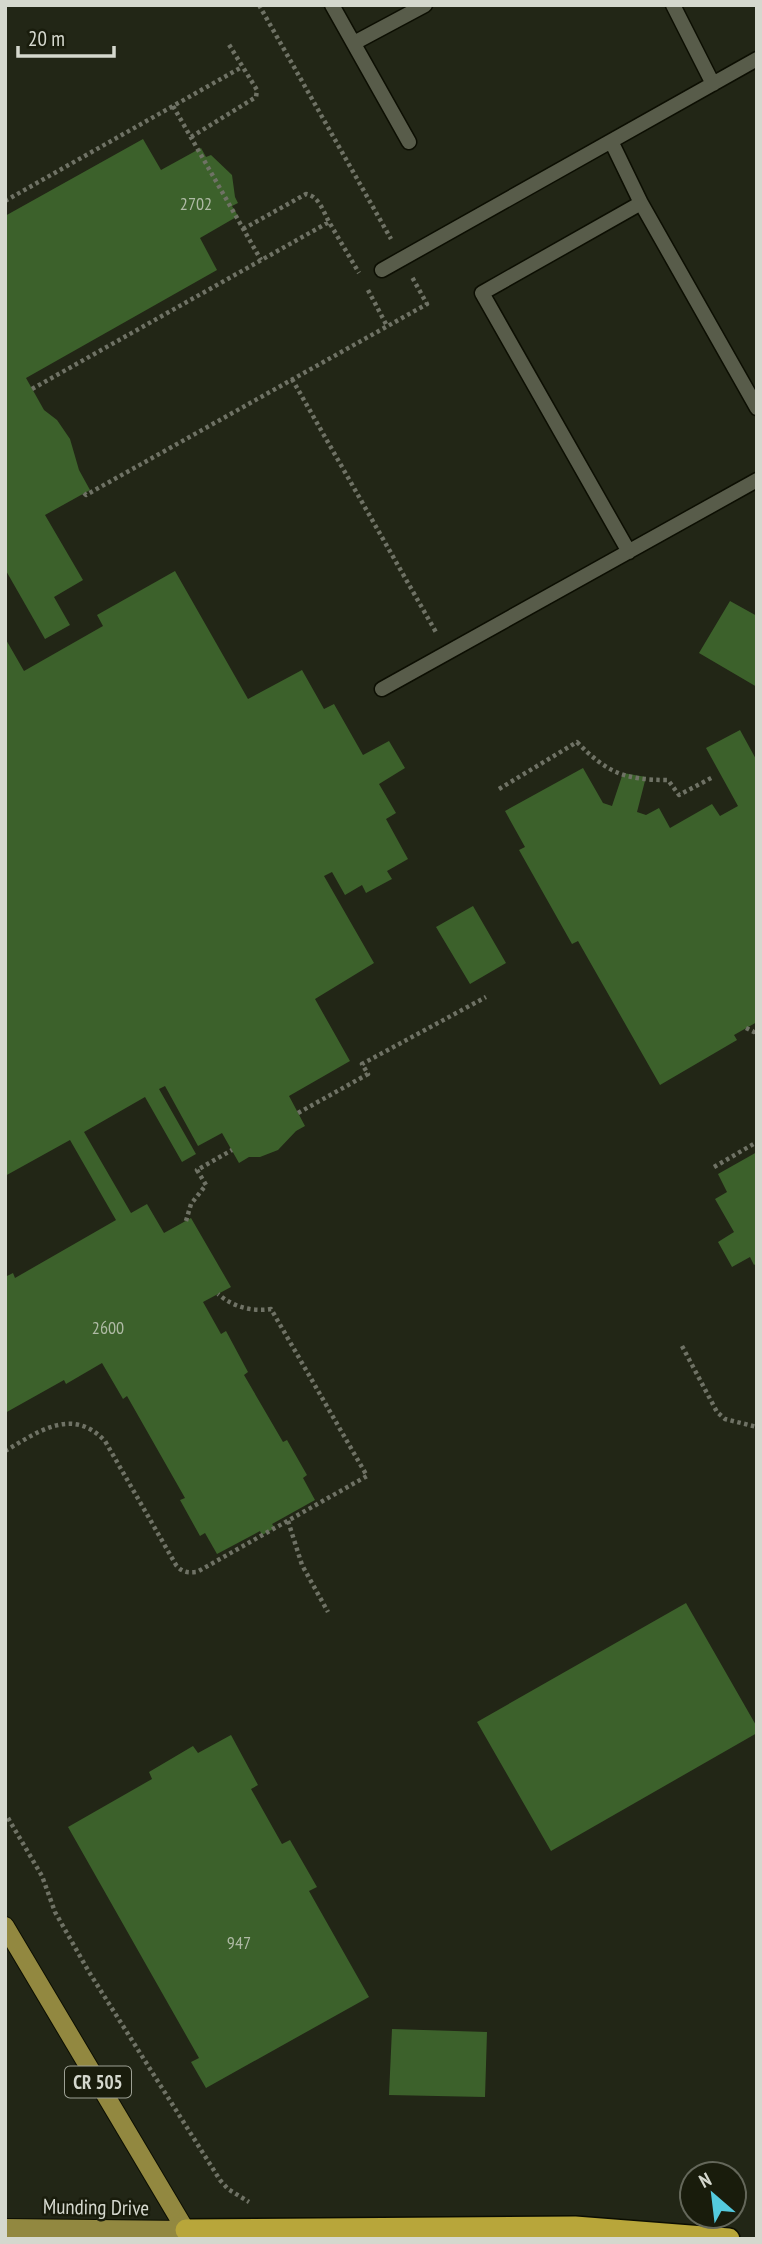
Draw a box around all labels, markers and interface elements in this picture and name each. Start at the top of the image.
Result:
scale bar [18,14,114,58]
text: 20 m [28,25,65,52]
house number: 2702 [180,192,212,215]
house number: 2600 [92,1316,124,1339]
house number: 947 [227,1931,251,1954]
road number: CR 505 [65,2066,131,2098]
north arrow [678,2160,748,2230]
text: N [695,2167,715,2193]
street label: Munding Drive [43,2193,149,2221]

